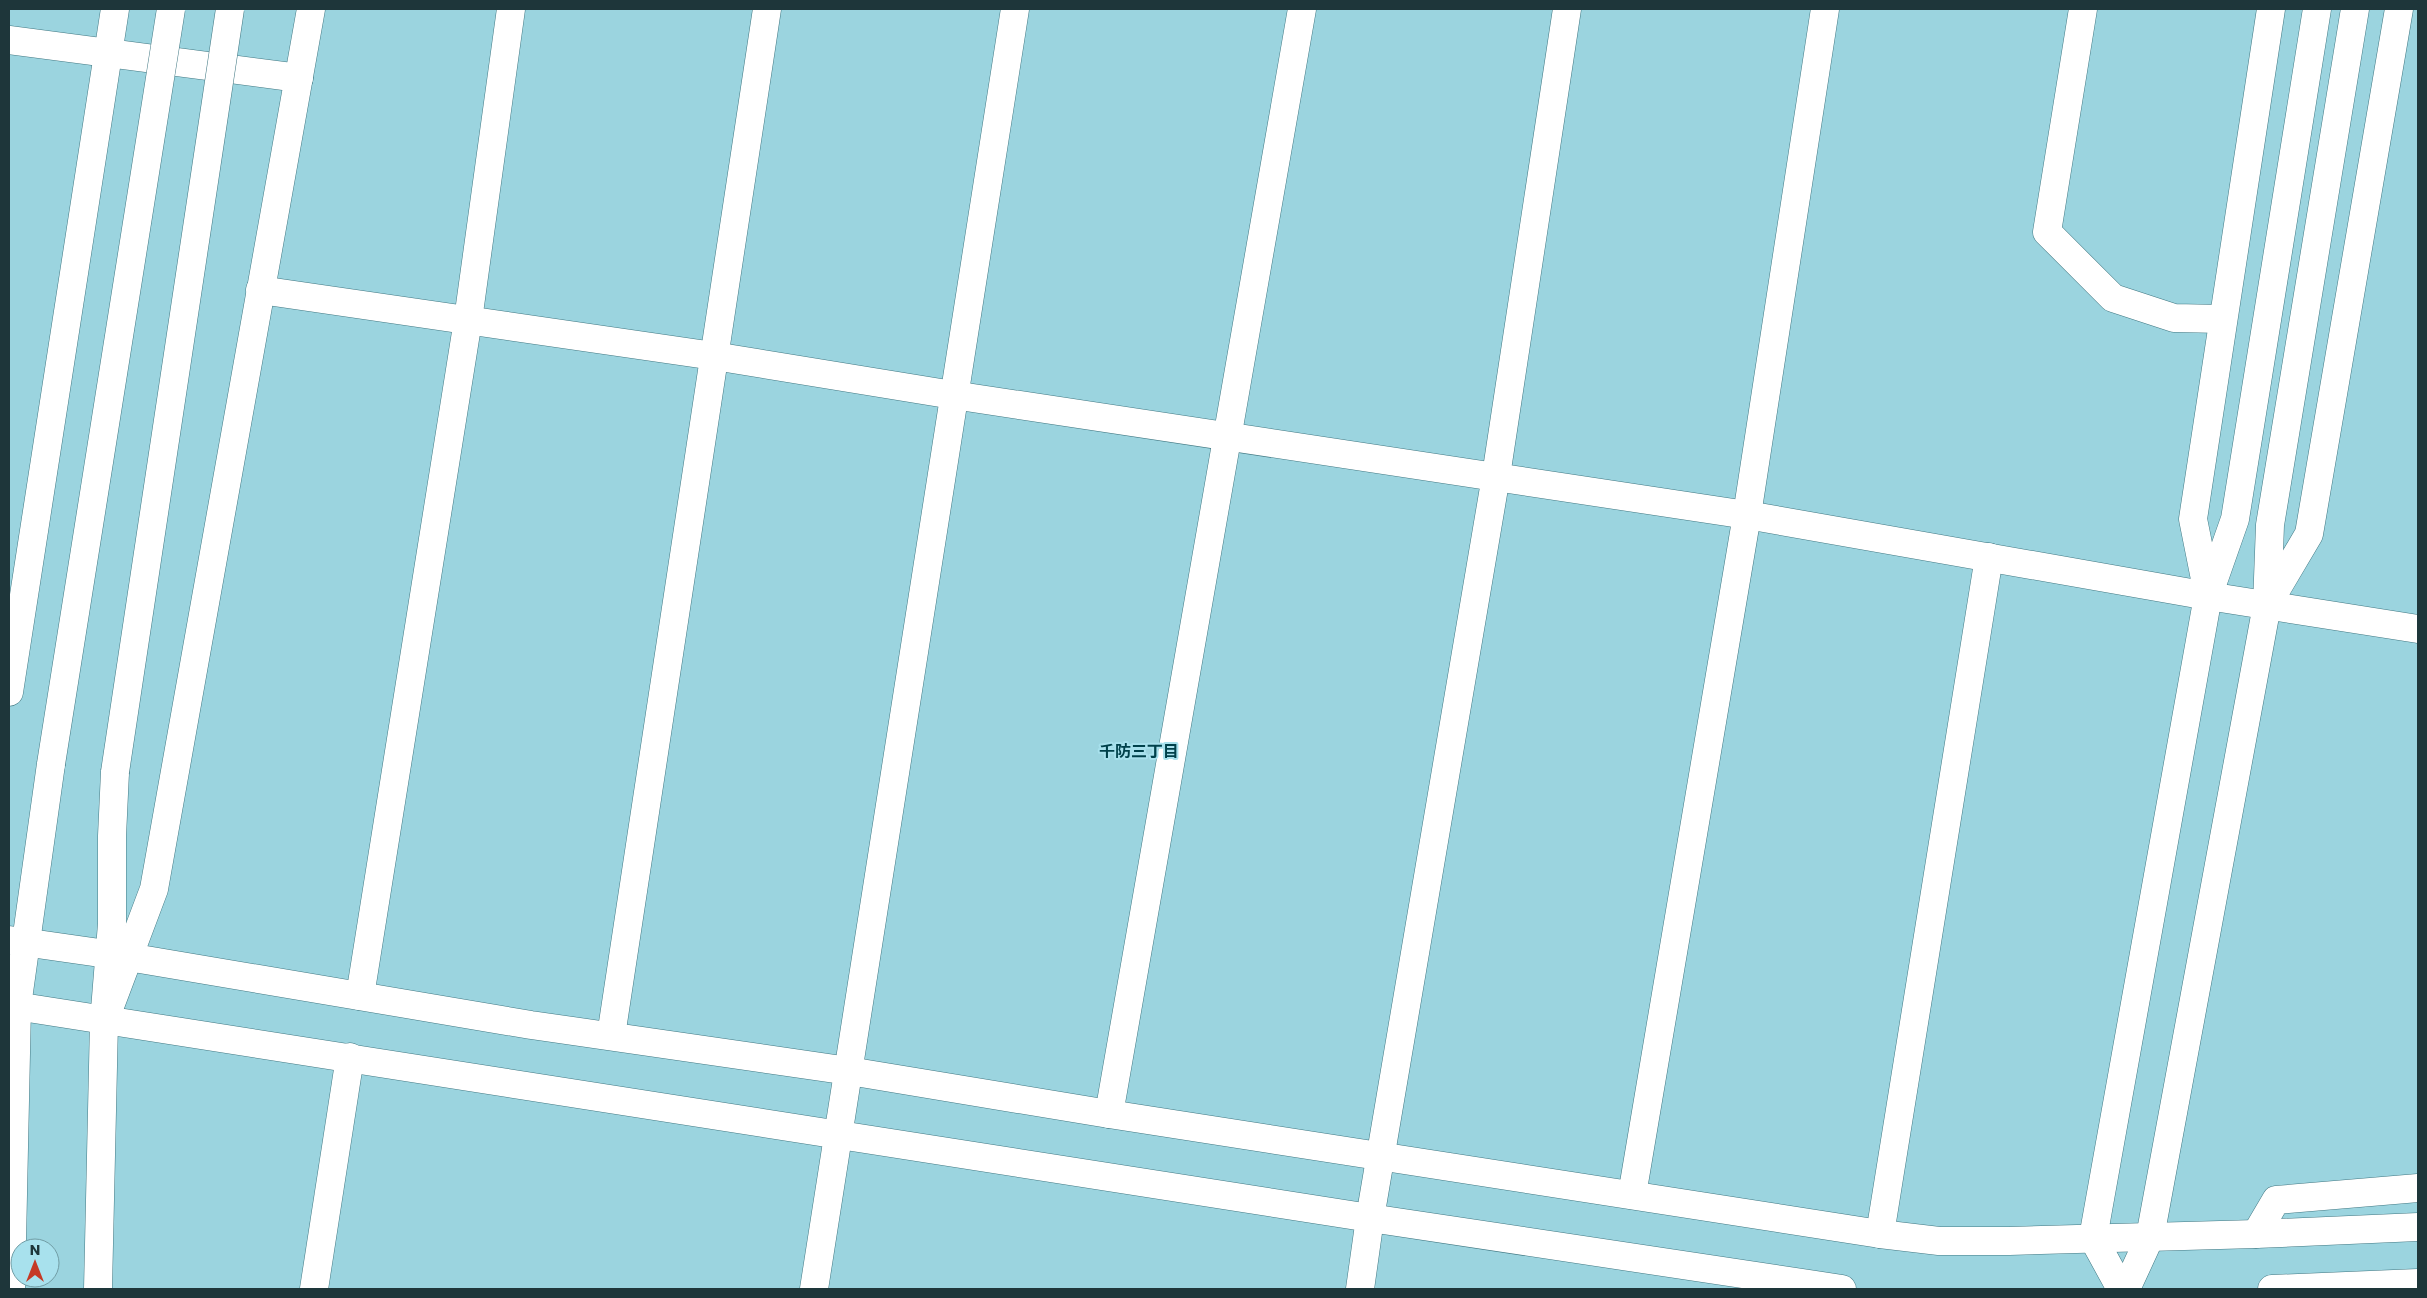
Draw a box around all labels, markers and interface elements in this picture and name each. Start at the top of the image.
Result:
district label: 千防三丁目 [1099,740,1179,763]
north arrow [10,1238,60,1288]
text: N [30,1240,40,1260]

